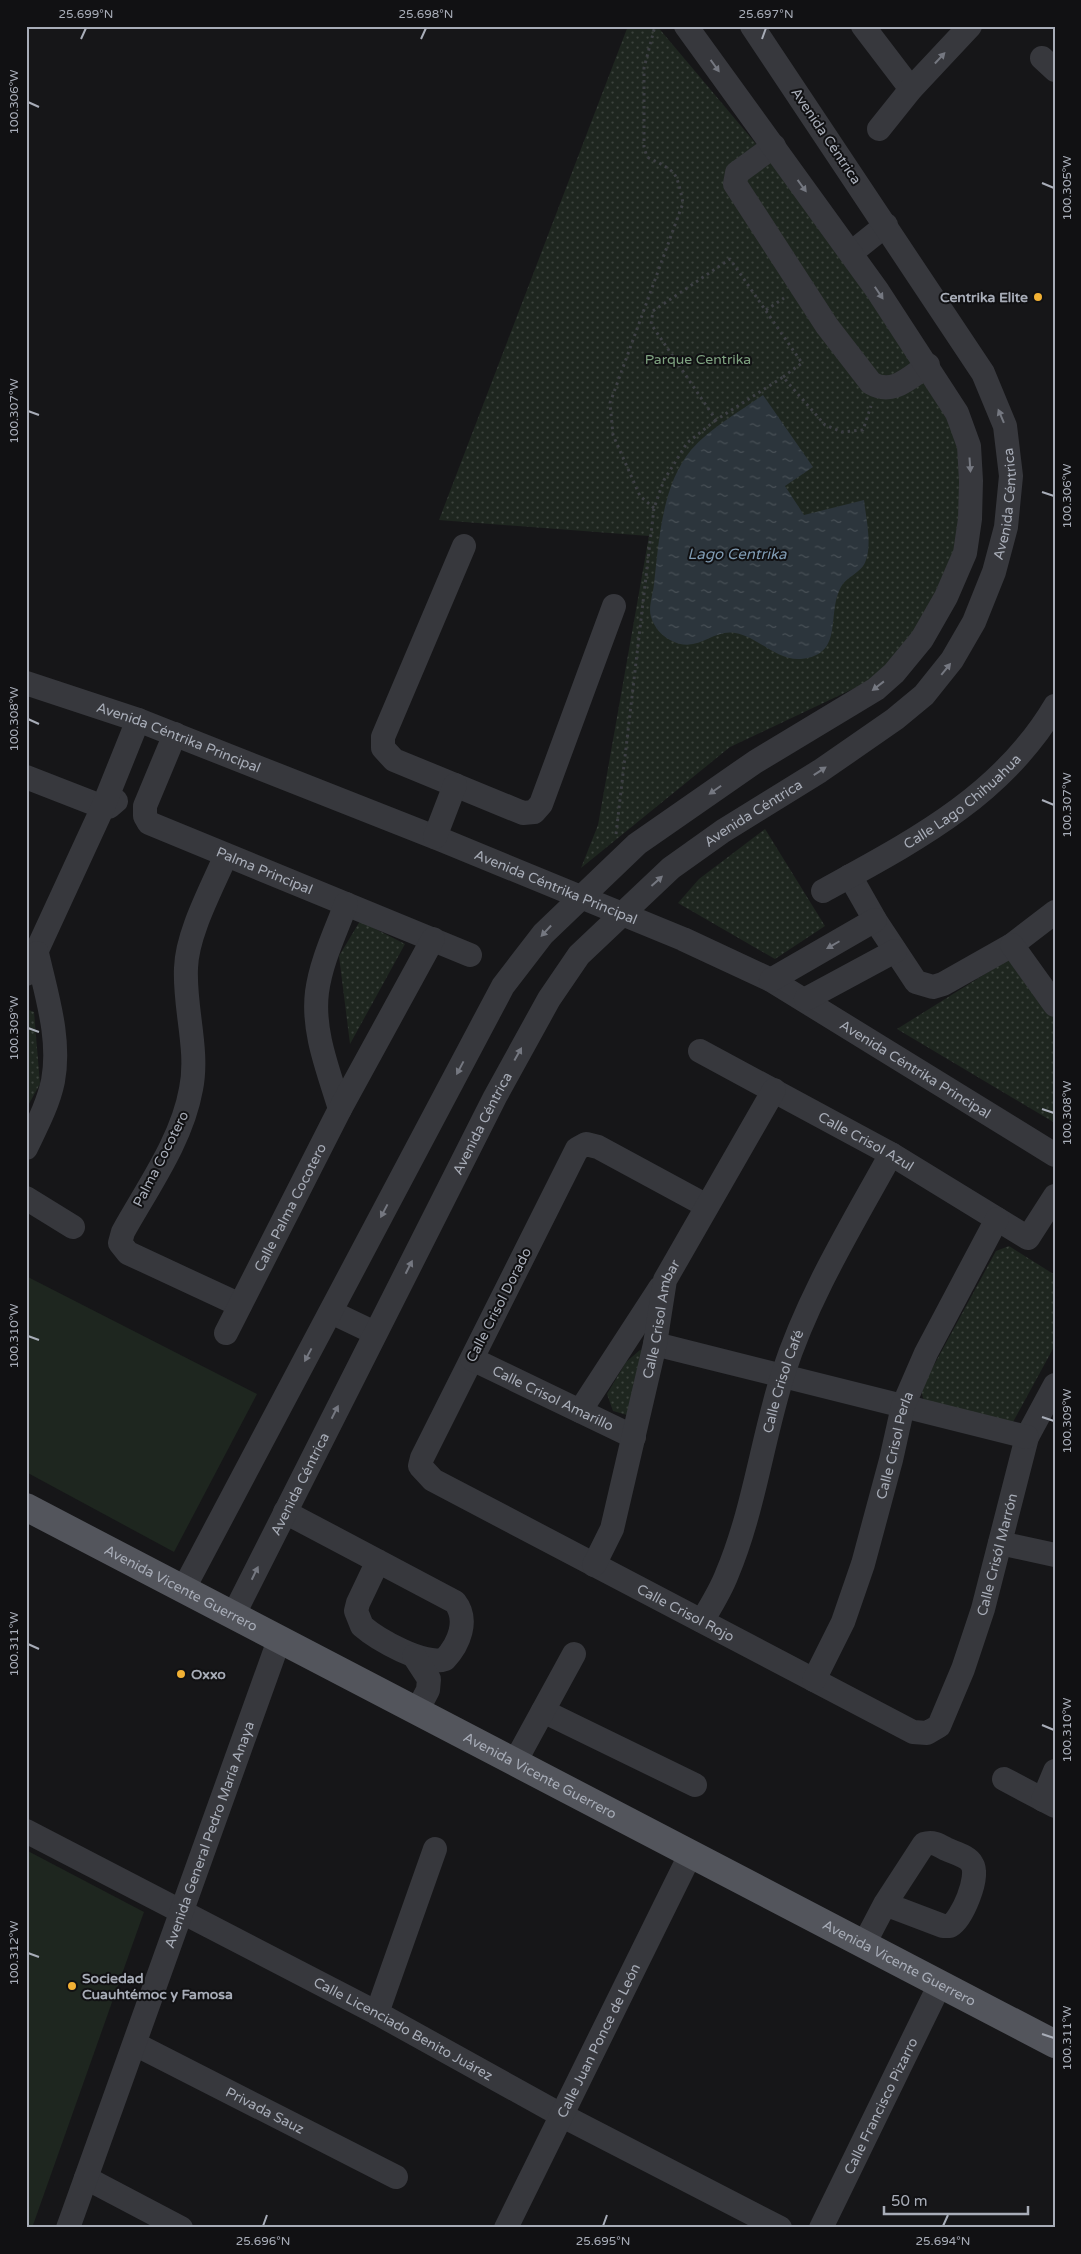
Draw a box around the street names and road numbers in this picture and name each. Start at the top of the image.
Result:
street label: Avenida Céntrica [787,84,865,188]
street label: Avenida Céntrica [989,447,1020,562]
street label: Avenida Céntrika Principal [94,698,263,776]
street label: Calle Lago Chihuahua [900,750,1024,852]
street label: Avenida Céntrica [701,776,805,850]
street label: Palma Principal [214,843,315,898]
street label: Avenida Céntrika Principal [472,846,640,928]
street label: Avenida Céntrika Principal [837,1016,994,1122]
street label: Avenida Céntrica [449,1069,516,1177]
street label: Palma Cocotero [129,1108,193,1210]
street label: Calle Crisol Azul [815,1108,917,1174]
street label: Calle Palma Cocotero [250,1140,330,1274]
street label: Calle Crisol Dorado [463,1245,535,1365]
street label: Calle Crisol Ambar [639,1256,684,1380]
street label: Calle Crisol Café [759,1327,807,1435]
street label: Calle Crisol Amarillo [490,1362,617,1434]
street label: Calle Crisol Perla [872,1389,917,1501]
street label: Avenida Céntrica [267,1430,333,1538]
street label: Calle Crisól Marrón [973,1491,1021,1618]
street label: Avenida Vicente Guerrero [102,1541,261,1635]
street label: Calle Crisol Rojo [634,1580,737,1645]
street label: Avenida General Pedro María Anaya [161,1719,258,1950]
street label: Avenida Vicente Guerrero [461,1728,620,1822]
street label: Avenida Vicente Guerrero [820,1916,979,2010]
street label: Calle Juan Ponce de León [553,1961,644,2121]
street label: Calle Licenciado Benito Juárez [311,1973,496,2084]
street label: Calle Francisco Pizarro [840,2035,921,2177]
street label: Privada Sauz [223,2083,307,2137]

